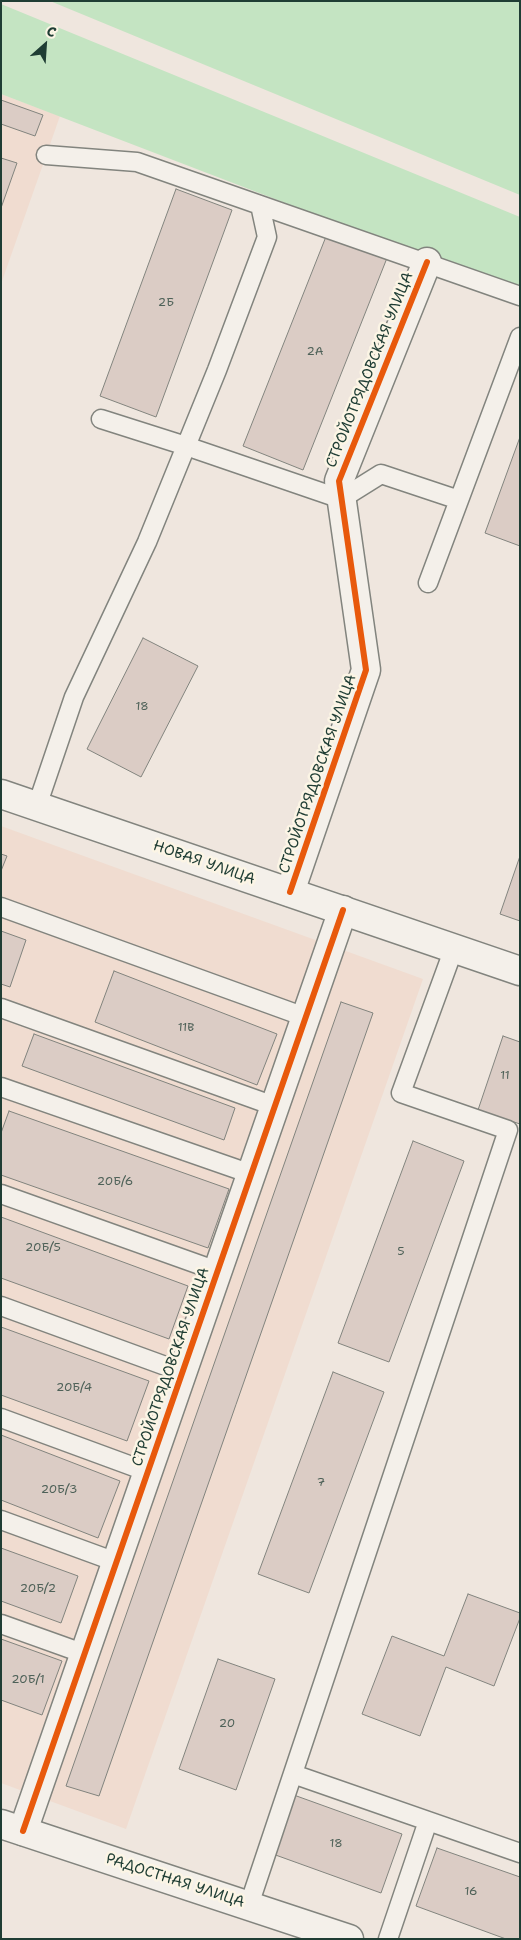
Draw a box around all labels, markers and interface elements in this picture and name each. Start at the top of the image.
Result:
north arrow [20,20,70,70]
text: С [44,22,59,41]
street label: СТРОЙОТРЯДОВСКАЯ УЛИЦА [322,270,418,470]
house number: 2Б [158,296,174,310]
house number: 2А [306,345,324,359]
street label: СТРОЙОТРЯДОВСКАЯ УЛИЦА [275,672,361,876]
house number: 18 [135,700,149,714]
street label: НОВАЯ УЛИЦА [151,837,257,889]
house number: 11В [178,1021,194,1035]
house number: 11 [500,1069,510,1083]
house number: 20Б/6 [97,1175,133,1189]
house number: 20Б/5 [25,1241,61,1255]
house number: 5 [397,1245,405,1259]
street label: СТРОЙОТРЯДОВСКАЯ УЛИЦА [128,1265,214,1469]
house number: 20Б/4 [56,1381,92,1395]
house number: 7 [317,1476,325,1490]
house number: 20Б/3 [41,1483,77,1497]
house number: 20Б/2 [20,1582,56,1596]
house number: 20Б/1 [11,1673,45,1687]
house number: 20 [219,1717,235,1731]
house number: 18 [329,1837,343,1851]
street label: РАДОСТНАЯ УЛИЦА [103,1850,247,1912]
house number: 16 [464,1885,478,1899]

